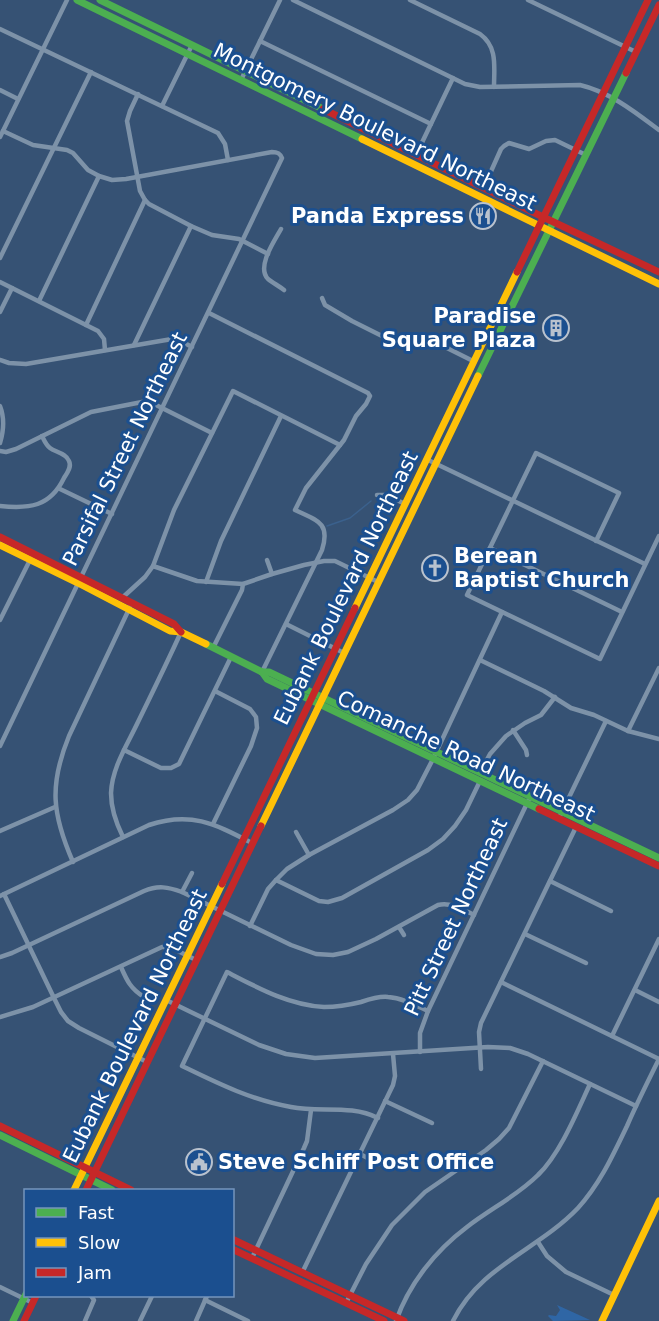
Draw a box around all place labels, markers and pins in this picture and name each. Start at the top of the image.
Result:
restaurant icon: Panda Express [468,201,498,231]
place label: Panda Express [291,204,464,228]
place label: Paradise Square Plaza [382,304,536,352]
building icon: Paradise Square Plaza [541,313,571,343]
place label: Berean Baptist Church [454,544,629,592]
church icon: Berean Baptist Church [420,553,450,583]
public building icon: Steve Schiff Post Office [184,1147,214,1177]
place label: Steve Schiff Post Office [218,1150,494,1174]

